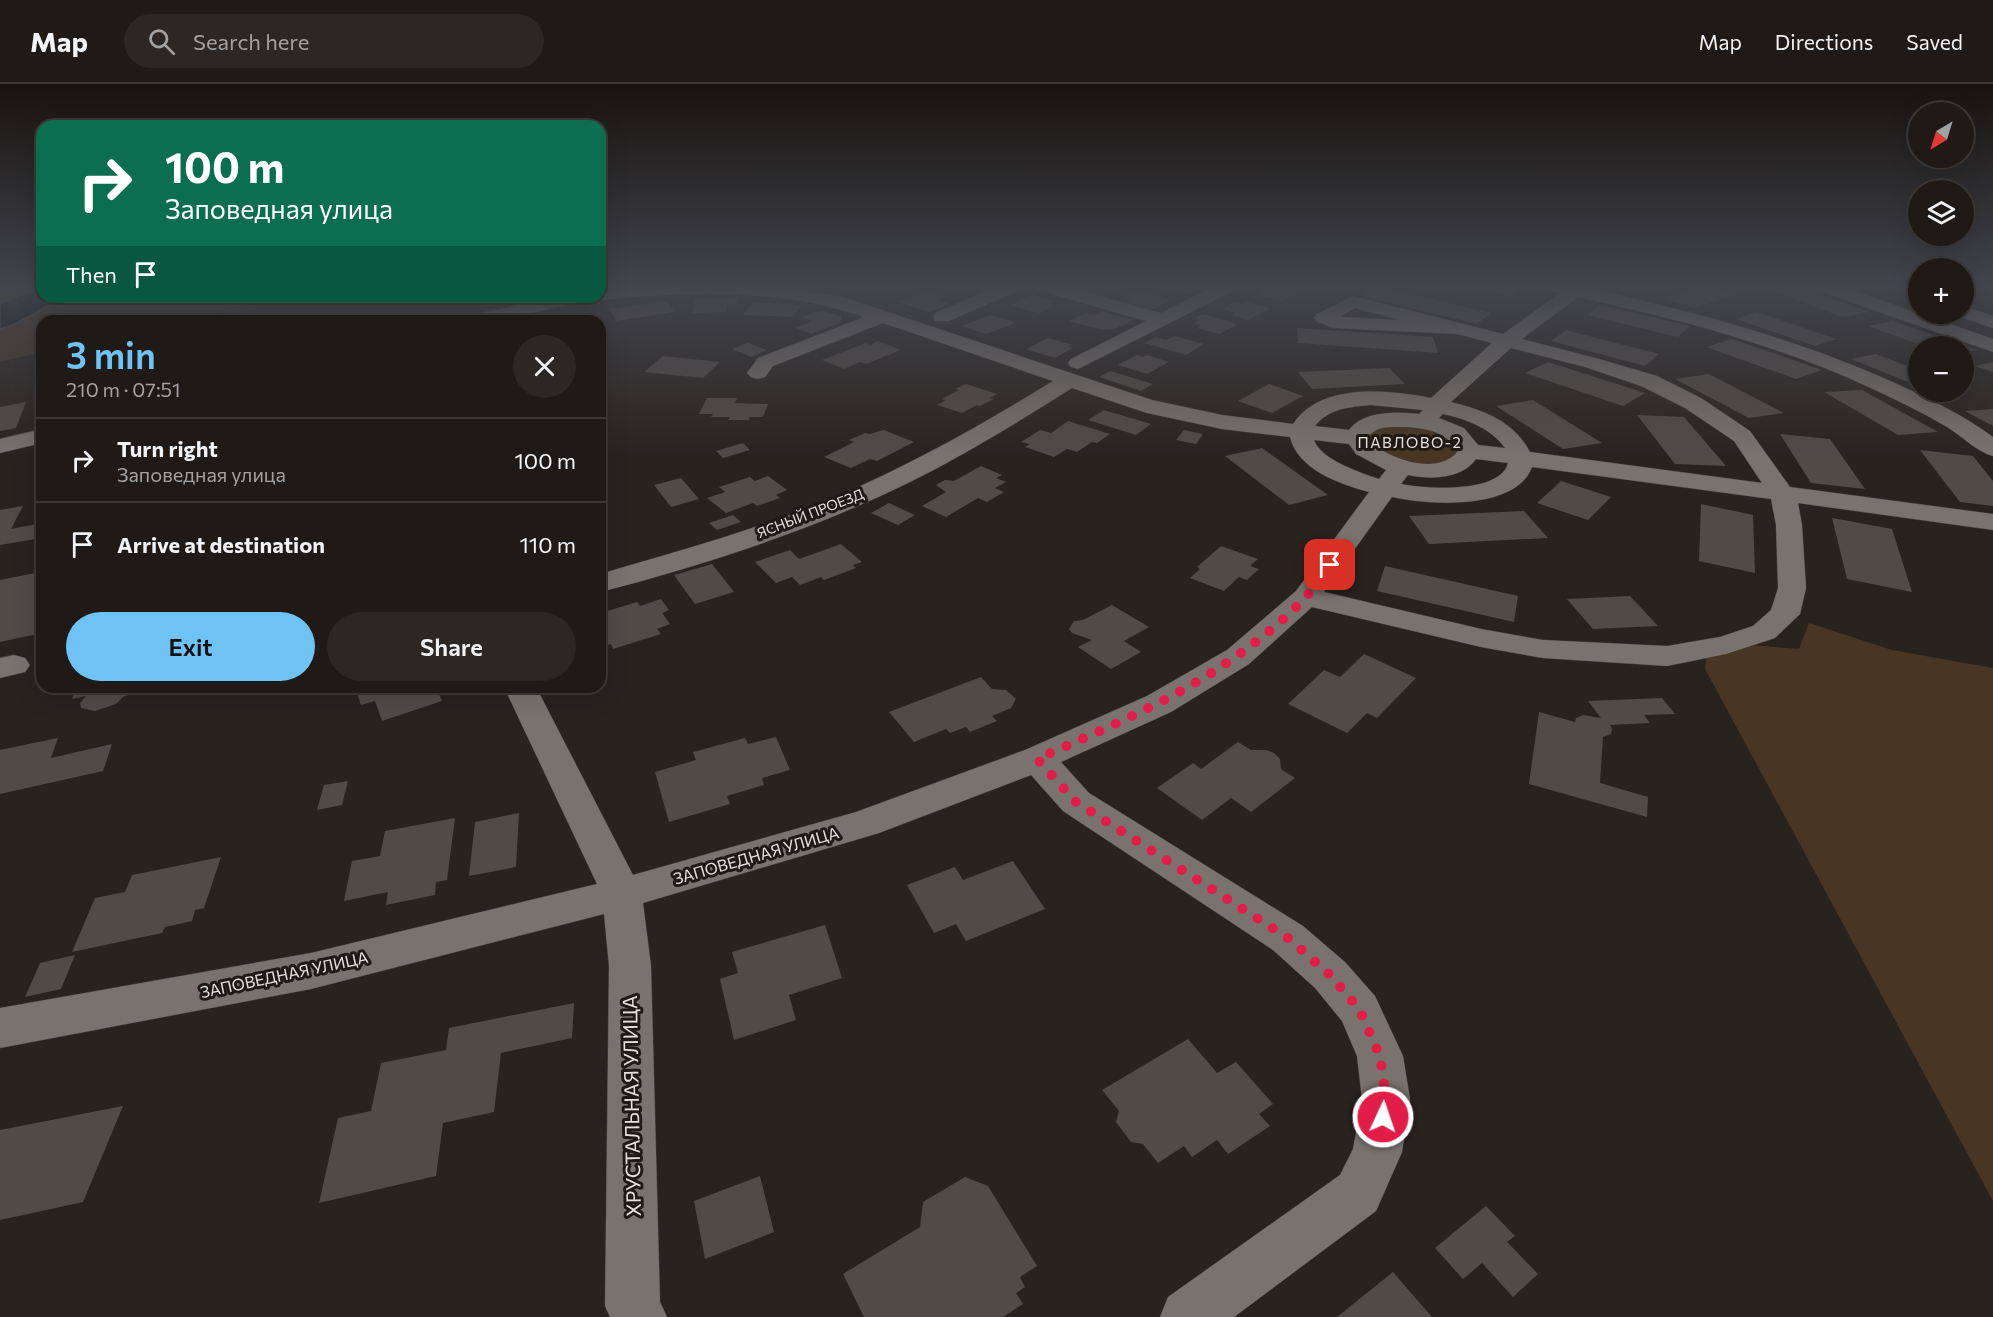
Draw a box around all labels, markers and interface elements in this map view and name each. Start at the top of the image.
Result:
search box [124,14,544,68]
text: Map [30,24,88,58]
icon: search [145,25,178,58]
text: Search here [193,28,309,55]
text: Map [1699,29,1742,54]
text: Directions [1775,29,1873,54]
text: Saved [1906,29,1963,54]
north arrow [1908,102,1974,168]
map controls [1908,102,1974,402]
text: 100 m [165,140,285,192]
icon: right [66,144,144,222]
button: layers [1908,180,1974,246]
text: Заповедная улица [165,192,393,225]
icon: arrive [129,258,162,291]
button: + [1908,258,1974,324]
text: Then [66,261,117,288]
text: 3 min [66,332,156,376]
button: close [513,335,576,398]
button: − [1908,336,1974,402]
text: 210 m · 07:51 [66,377,181,401]
district label: ПАВЛОВО-2 [1358,433,1462,451]
text: Turn right [117,435,218,462]
icon: right [66,444,99,477]
text: 100 m [514,447,576,474]
text: Заповедная улица [117,462,286,486]
street label: ЯСНЫЙ ПРОЕЗД [754,485,866,541]
icon: arrive [66,528,99,561]
text: Arrive at destination [117,531,325,558]
text: 110 m [519,531,576,558]
pin [1304,539,1355,590]
icon: arrive [1313,548,1346,581]
button: Exit [66,612,315,681]
button: Share [327,612,576,681]
street label: ЗАПОВЕДНАЯ УЛИЦА [671,822,841,888]
street label: ЗАПОВЕДНАЯ УЛИЦА [198,947,370,1001]
street label: ХРУСТАЛЬНАЯ УЛИЦА [617,995,645,1217]
position arrow [1351,1085,1415,1149]

